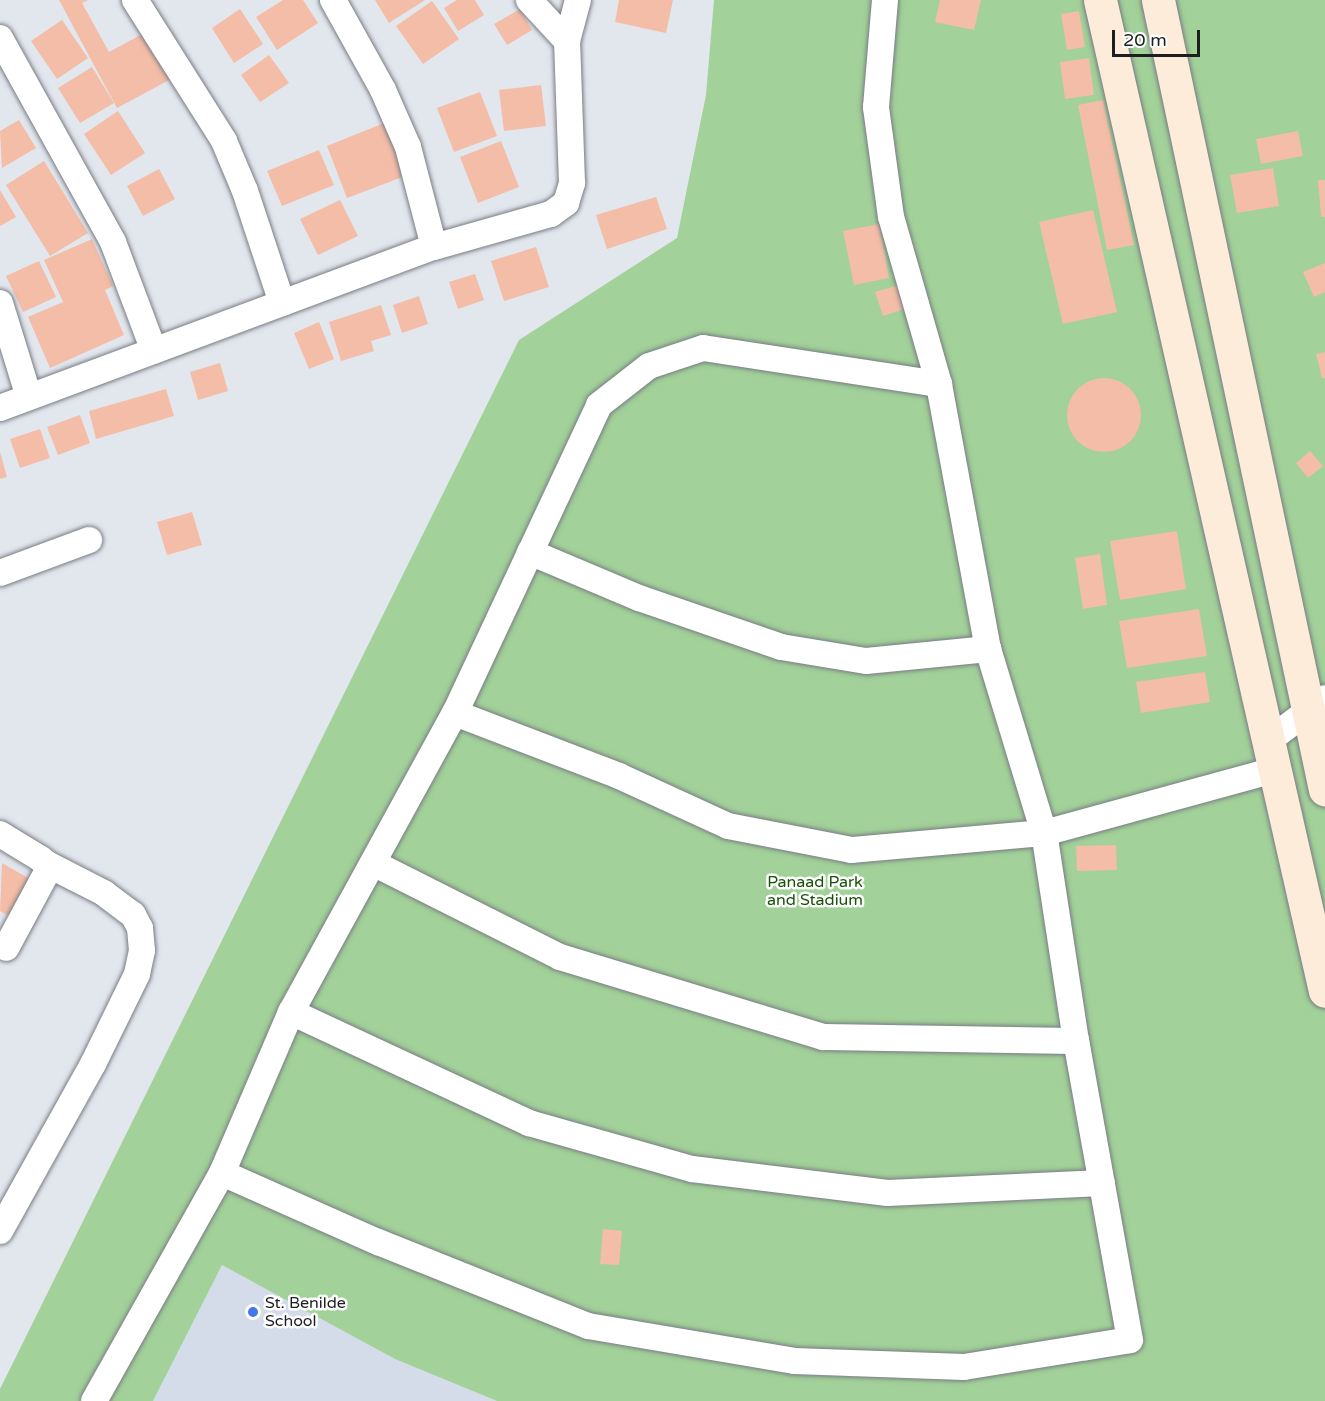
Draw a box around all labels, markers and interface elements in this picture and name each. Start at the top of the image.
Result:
scale bar [1115,18,1204,56]
text: 20 m [1123,29,1167,51]
park label: Panaad Park and Stadium [767,872,863,910]
place label: St. Benilde School [265,1293,346,1331]
marker: St. Benilde School [246,1305,260,1319]

